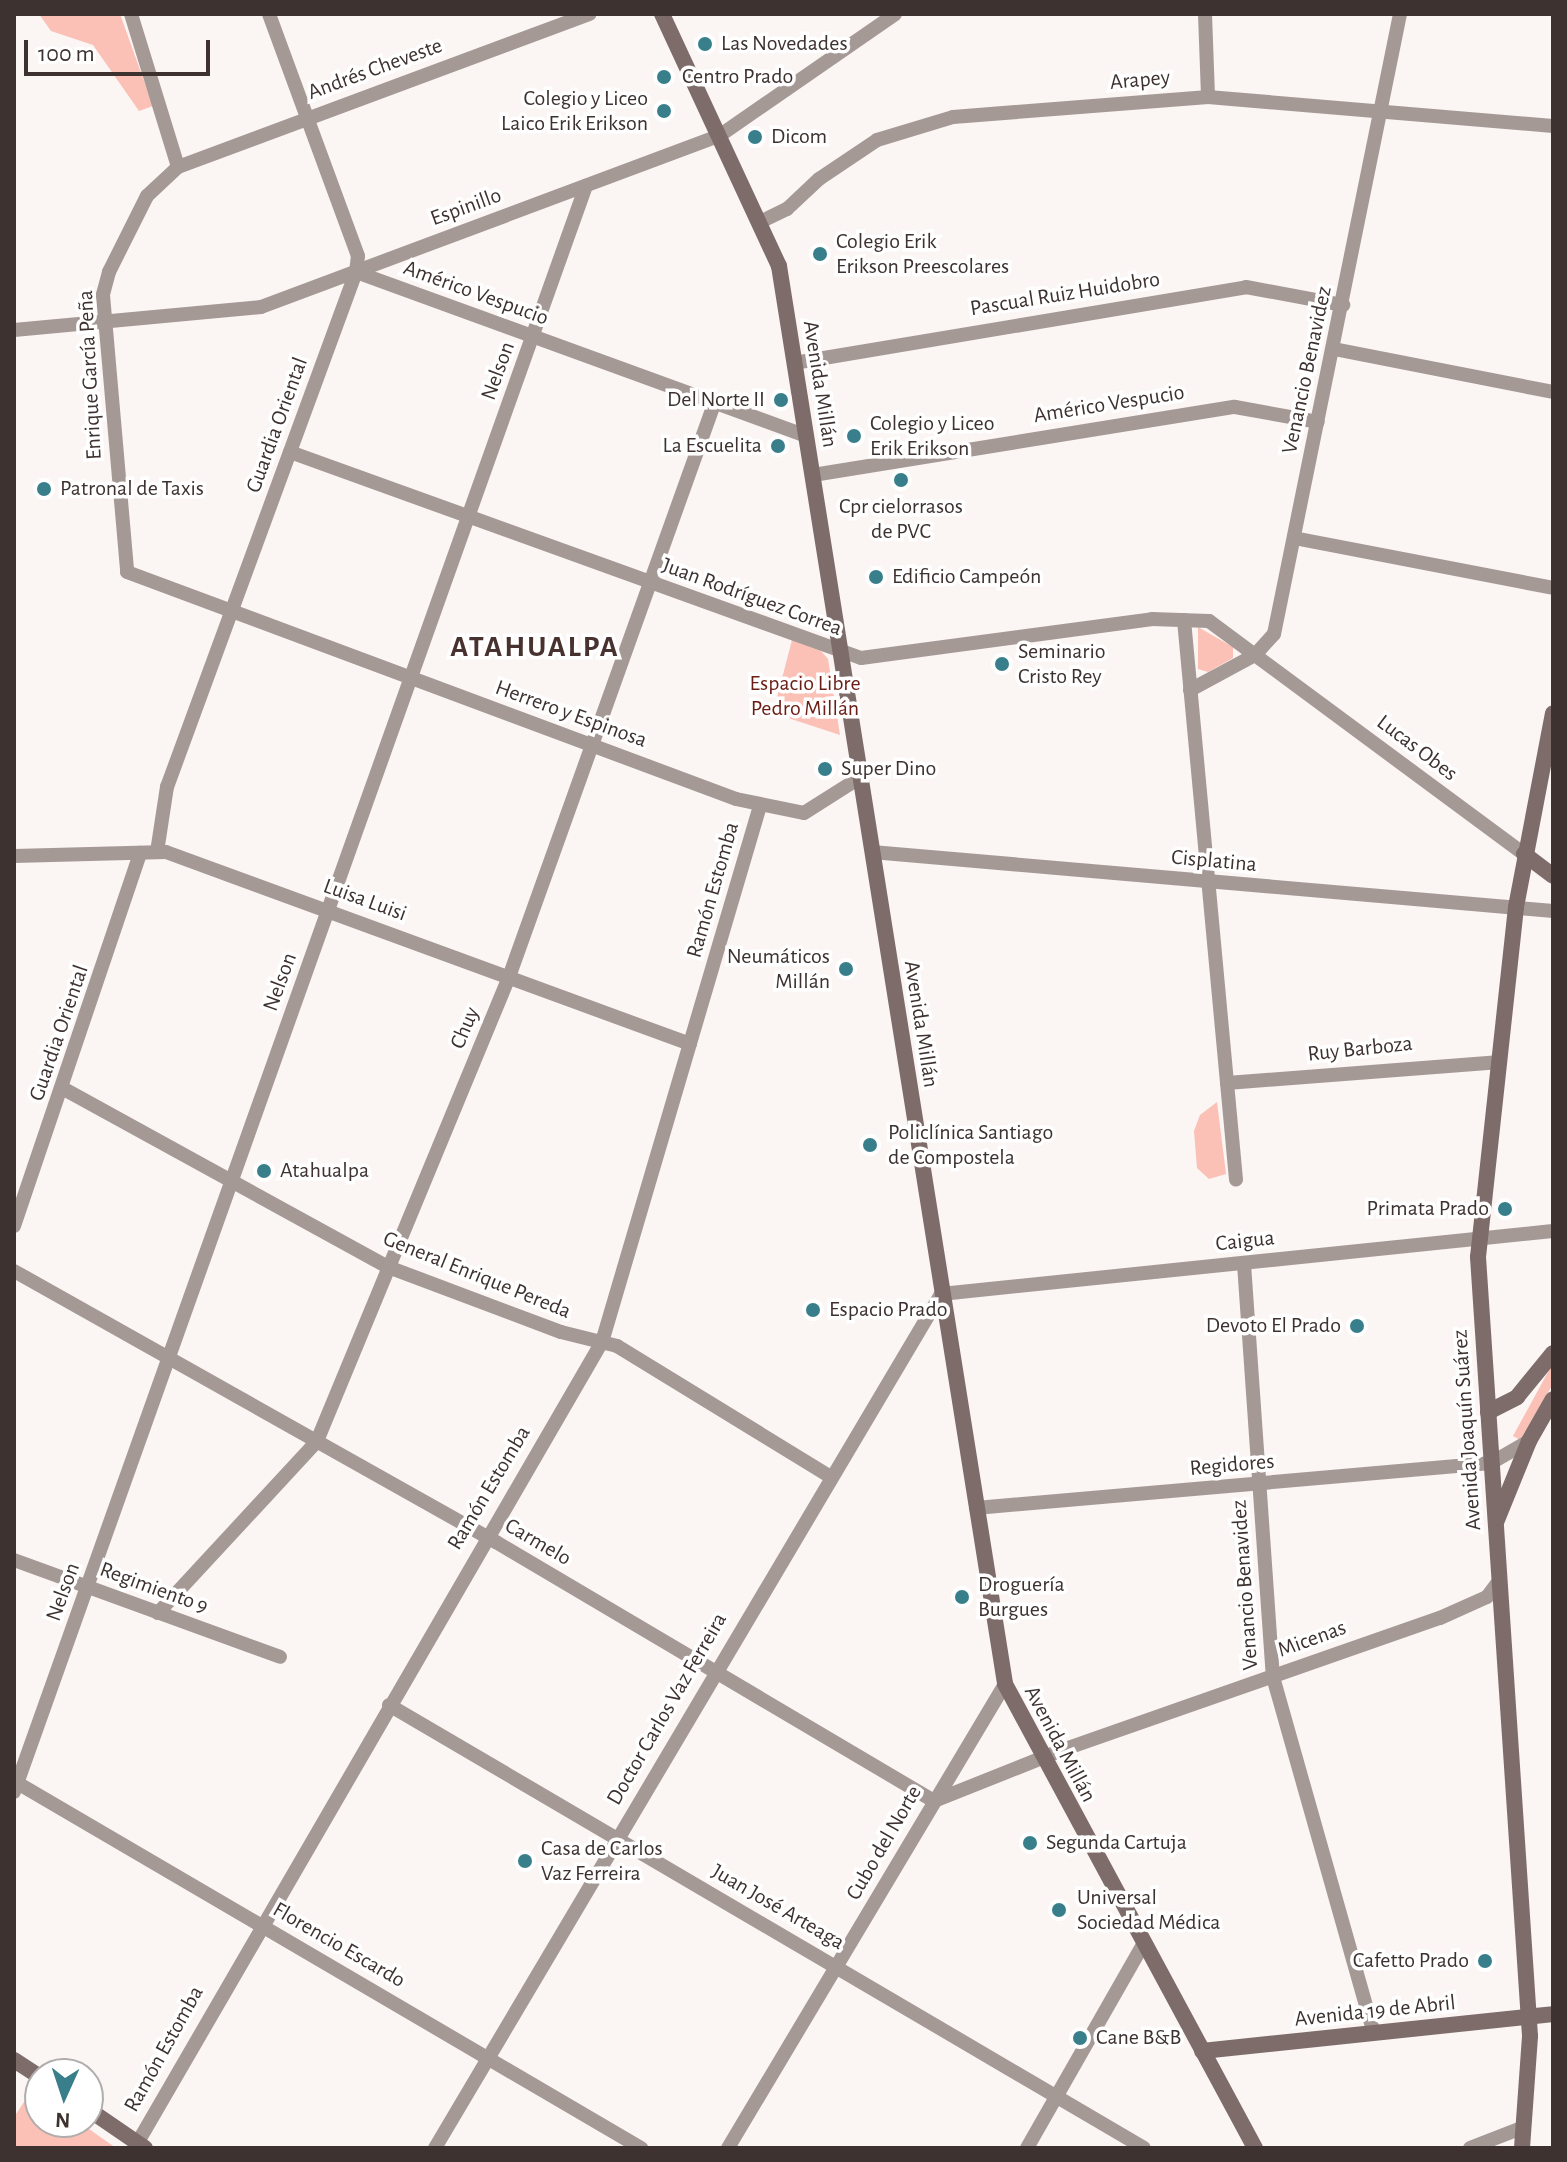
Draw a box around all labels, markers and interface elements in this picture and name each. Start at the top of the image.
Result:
scale bar [28,24,214,74]
place label: Las Novedades [721,31,848,57]
street label: Andrés Cheveste [304,32,446,106]
marker: Las Novedades [696,35,714,53]
text: 100 m [38,42,95,66]
place label: Centro Prado [682,64,793,90]
street label: Arapey [1109,64,1171,96]
marker: Centro Prado [653,66,675,88]
place label: Colegio y Liceo Laico Erik Erikson [501,85,648,136]
marker: Colegio y Liceo Laico Erik Erikson [655,102,673,120]
place label: Dicom [771,124,827,150]
marker: Dicom [746,128,764,146]
street label: Espinillo [427,182,505,232]
place label: Colegio Erik Erikson Preescolares [836,228,1009,280]
marker: Colegio Erik Erikson Preescolares [811,245,829,263]
street label: Américo Vespucio [400,255,552,331]
street label: Pascual Ruiz Huidobro [968,266,1162,322]
street label: Venancio Benavidez [1276,284,1338,456]
street label: Enrique García Peña [72,289,108,461]
street label: Avenida Millán [797,319,843,449]
street label: Nelson [475,338,521,404]
street label: Guardia Oriental [240,354,314,496]
street label: Américo Vespucio [1032,379,1186,429]
place label: Del Norte II [667,387,765,413]
marker: Del Norte II [772,391,790,409]
place label: Colegio y Liceo Erik Erikson [870,410,995,462]
marker: Colegio y Liceo Erik Erikson [845,427,863,445]
place label: La Escuelita [663,433,762,459]
marker: La Escuelita [769,437,787,455]
marker: Cpr cielorrasos de PVC [892,471,910,489]
place label: Patronal de Taxis [60,476,204,502]
marker: Patronal de Taxis [35,480,53,498]
place label: Cpr cielorrasos de PVC [839,493,963,544]
street label: Juan Rodríguez Correa [658,552,846,642]
place label: Edificio Campeón [892,564,1041,590]
marker: Edificio Campeón [867,568,885,586]
district label: ATAHUALPA [450,629,620,665]
place label: Seminario Cristo Rey [1018,638,1106,690]
marker: Seminario Cristo Rey [993,655,1011,673]
park label: Espacio Libre Pedro Millán [749,670,861,722]
street label: Herrero y Espinosa [492,674,650,754]
street label: Lucas Obes [1371,709,1463,787]
place label: Super Dino [841,756,936,782]
marker: Super Dino [816,760,834,778]
street label: Ramón Estomba [681,819,745,961]
street label: Cisplatina [1170,844,1258,878]
street label: Luisa Luisi [320,873,410,927]
place label: Neumáticos Millán [727,943,830,994]
street label: Nelson [257,949,303,1015]
street label: Avenida Millán [898,959,944,1089]
marker: Neumáticos Millán [837,960,855,978]
street label: Guardia Oriental [23,962,95,1104]
street label: Chuy [444,1003,486,1053]
street label: Ruy Barboza [1306,1030,1414,1068]
place label: Policlínica Santiago de Compostela [888,1119,1053,1170]
marker: Policlínica Santiago de Compostela [859,1134,881,1156]
place label: Atahualpa [280,1158,369,1184]
marker: Atahualpa [255,1162,273,1180]
place label: Primata Prado [1367,1196,1489,1222]
marker: Primata Prado [1496,1200,1514,1218]
street label: General Enrique Pereda [379,1225,575,1325]
street label: Caigua [1214,1225,1276,1257]
place label: Espacio Prado [829,1297,948,1323]
marker: Espacio Prado [804,1301,822,1319]
place label: Devoto El Prado [1206,1313,1341,1339]
marker: Devoto El Prado [1348,1317,1366,1335]
street label: Avenida Joaquín Suárez [1447,1329,1487,1531]
street label: Ramón Estomba [442,1421,536,1555]
street label: Regidores [1189,1448,1275,1482]
street label: Venancio Benavidez [1226,1499,1264,1671]
street label: Carmelo [500,1512,576,1572]
street label: Regimiento 9 [96,1556,212,1620]
street label: Nelson [40,1559,86,1625]
place label: Droguería Burgues [978,1571,1065,1622]
marker: Droguería Burgues [953,1588,971,1606]
street label: Doctor Carlos Vaz Ferreira [601,1608,733,1810]
street label: Micenas [1274,1614,1350,1664]
street label: Avenida Millán [1018,1681,1102,1807]
street label: Cubo del Norte [841,1781,927,1905]
place label: Segunda Cartuja [1046,1830,1187,1856]
marker: Segunda Cartuja [1021,1834,1039,1852]
place label: Casa de Carlos Vaz Ferreira [541,1835,663,1886]
marker: Casa de Carlos Vaz Ferreira [516,1852,534,1870]
street label: Juan José Arteaga [707,1858,849,1956]
place label: Universal Sociedad Médica [1077,1884,1220,1936]
street label: Florencio Escardo [268,1896,410,1994]
marker: Universal Sociedad Médica [1048,1899,1070,1921]
place label: Cafetto Prado [1353,1948,1469,1974]
marker: Cafetto Prado [1476,1952,1494,1970]
street label: Ramón Estomba [119,1981,209,2117]
street label: Avenida 19 de Abril [1293,1989,1457,2033]
place label: Cane B&B [1096,2025,1181,2051]
marker: Cane B&B [1071,2029,1089,2047]
north arrow [24,2058,104,2138]
text: N [55,2109,71,2131]

